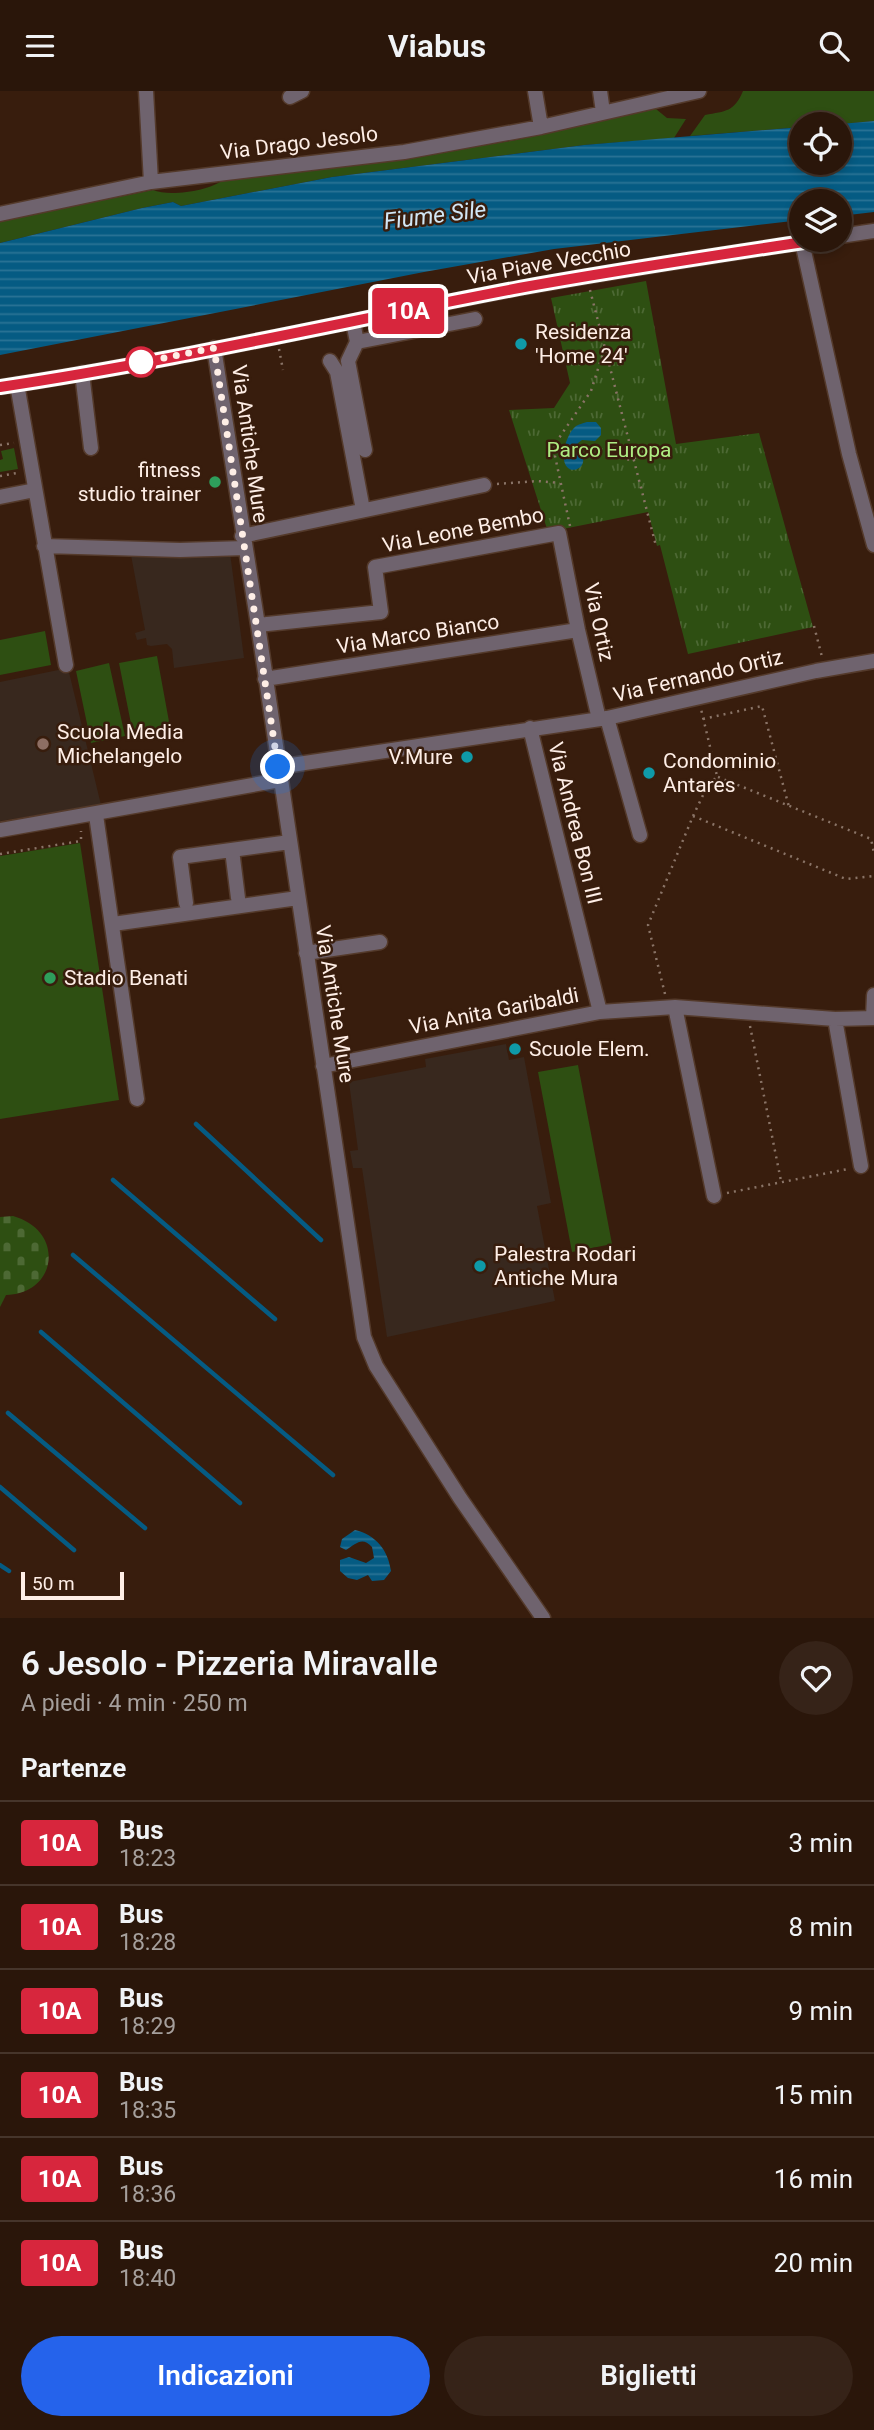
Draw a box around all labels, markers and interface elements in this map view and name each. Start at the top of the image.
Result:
icon: menu [21,27,59,65]
text: Viabus [388,27,486,65]
icon: search [815,27,853,65]
map controls [789,112,852,252]
button: locate [789,112,852,175]
street label: Via Drago Jesolo [219,121,379,165]
button: layers [789,189,852,252]
water label: Fiume Sile [382,196,488,235]
street label: Via Piave Vecchio [465,237,633,289]
line badge: 10A [368,288,448,334]
text: 10A [386,297,430,325]
place label: Residenza 'Home 24' [535,320,631,368]
marker: Residenza 'Home 24' [513,336,529,352]
unlabelled marker [126,347,156,377]
street label: Via Antiche Mure [227,363,273,525]
park label: Parco Europa [546,438,672,462]
place label: fitness studio trainer [78,458,201,506]
marker: fitness studio trainer [207,474,223,490]
street label: Via Leone Bembo [380,503,546,557]
street label: Via Ortiz [579,581,619,663]
street label: Via Marco Bianco [335,609,501,659]
street label: Via Fernando Ortiz [611,645,785,707]
place label: Scuola Media Michelangelo [57,720,184,768]
marker: Scuola Media Michelangelo [35,736,51,752]
street label: Via Andrea Bon III [543,740,607,906]
place label: V.Mure [388,745,453,769]
your location [260,749,295,784]
marker: V.Mure [459,749,475,765]
place label: Condominio Antares [663,749,776,797]
marker: Condominio Antares [641,765,657,781]
street label: Via Antiche Mure [311,923,359,1085]
place label: Stadio Benati [64,966,188,990]
marker: Stadio Benati [42,970,58,986]
street label: Via Anita Garibaldi [407,983,581,1039]
place label: Scuole Elem. [529,1037,650,1061]
marker: Scuole Elem. [507,1041,523,1057]
place label: Palestra Rodari Antiche Mura [494,1242,636,1290]
marker: Palestra Rodari Antiche Mura [472,1258,488,1274]
scale bar [21,1569,124,1601]
text: 50 m [32,1572,75,1595]
button: heart [779,1641,853,1715]
text: 6 Jesolo - Pizzeria Miravalle [21,1644,438,1683]
text: A piedi · 4 min · 250 m [21,1690,248,1717]
text: Partenze [21,1753,126,1783]
text: Bus [119,1815,164,1845]
text: 3 min [788,1828,853,1858]
text: 10A [38,1829,81,1857]
text: 18:23 [119,1845,176,1872]
text: Bus [119,1899,164,1929]
text: 8 min [788,1912,853,1942]
text: 10A [38,1913,81,1941]
text: 18:28 [119,1929,176,1956]
text: Bus [119,1983,164,2013]
text: 9 min [788,1996,853,2026]
text: 10A [38,1997,81,2025]
text: 18:29 [119,2013,176,2040]
text: Bus [119,2067,164,2097]
text: 15 min [774,2080,853,2110]
text: 10A [38,2081,81,2109]
text: 18:35 [119,2097,176,2124]
text: Bus [119,2151,164,2181]
text: 16 min [774,2164,853,2194]
text: 10A [38,2165,81,2193]
text: 18:36 [119,2181,176,2208]
text: Bus [119,2235,164,2265]
text: 20 min [774,2248,853,2278]
text: 10A [38,2249,81,2277]
text: 18:40 [119,2265,176,2292]
button: Indicazioni [21,2336,430,2416]
button: Biglietti [444,2336,853,2416]

